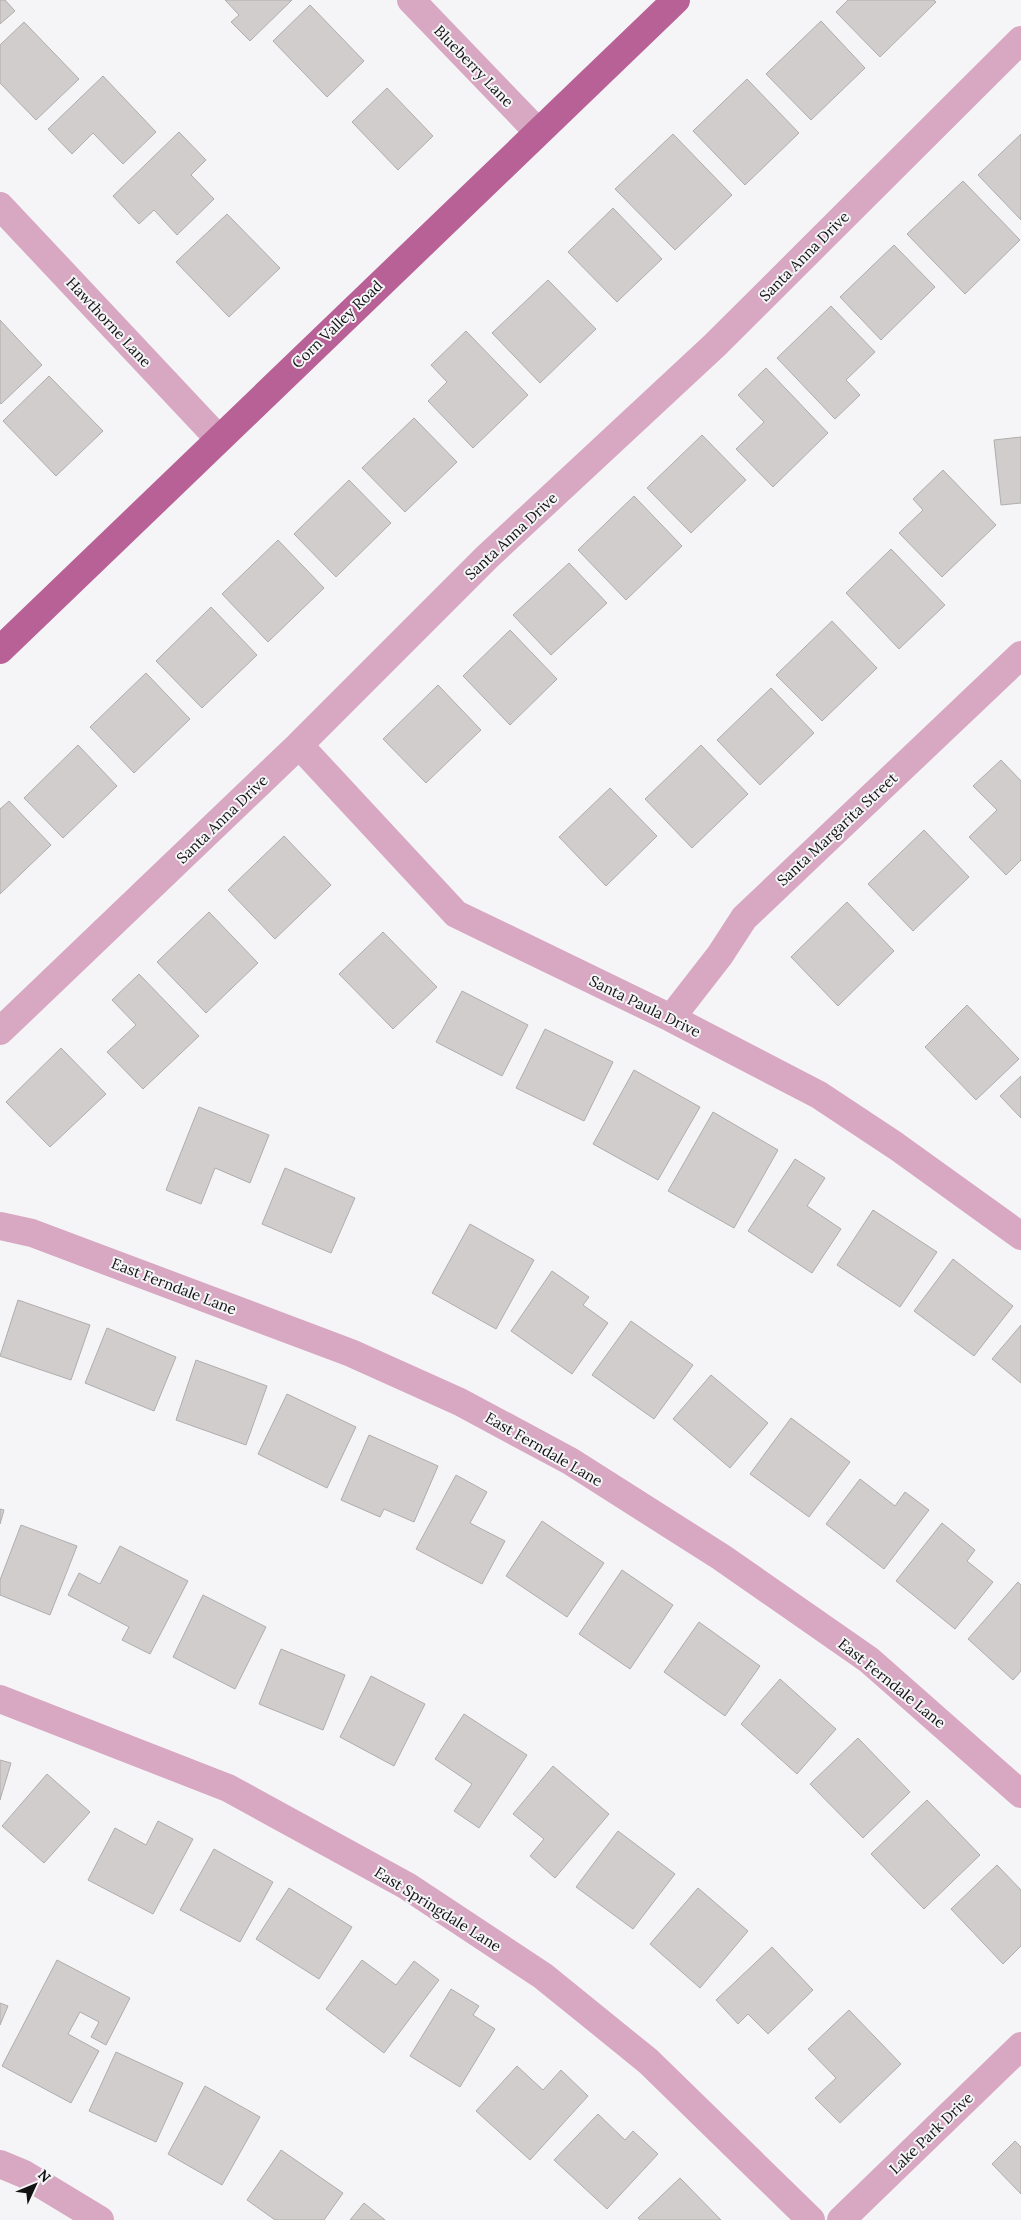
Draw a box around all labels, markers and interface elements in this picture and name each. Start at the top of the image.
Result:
street label: Blueberry Lane [430,21,518,111]
street label: Santa Anna Drive [755,207,853,305]
street label: Hawthorne Lane [62,273,156,371]
street label: Corn Valley Road [288,276,386,372]
street label: Santa Anna Drive [461,488,561,584]
street label: Santa Margarita Street [773,768,901,890]
street label: Santa Anna Drive [172,771,272,867]
street label: Santa Paula Drive [586,971,704,1041]
street label: East Ferndale Lane [109,1253,239,1319]
street label: East Ferndale Lane [482,1408,606,1490]
street label: East Ferndale Lane [835,1634,949,1732]
street label: East Springdale Lane [371,1862,505,1956]
street label: Lake Park Drive [885,2088,977,2178]
north arrow [10,2160,60,2210]
text: N [34,2166,55,2186]

